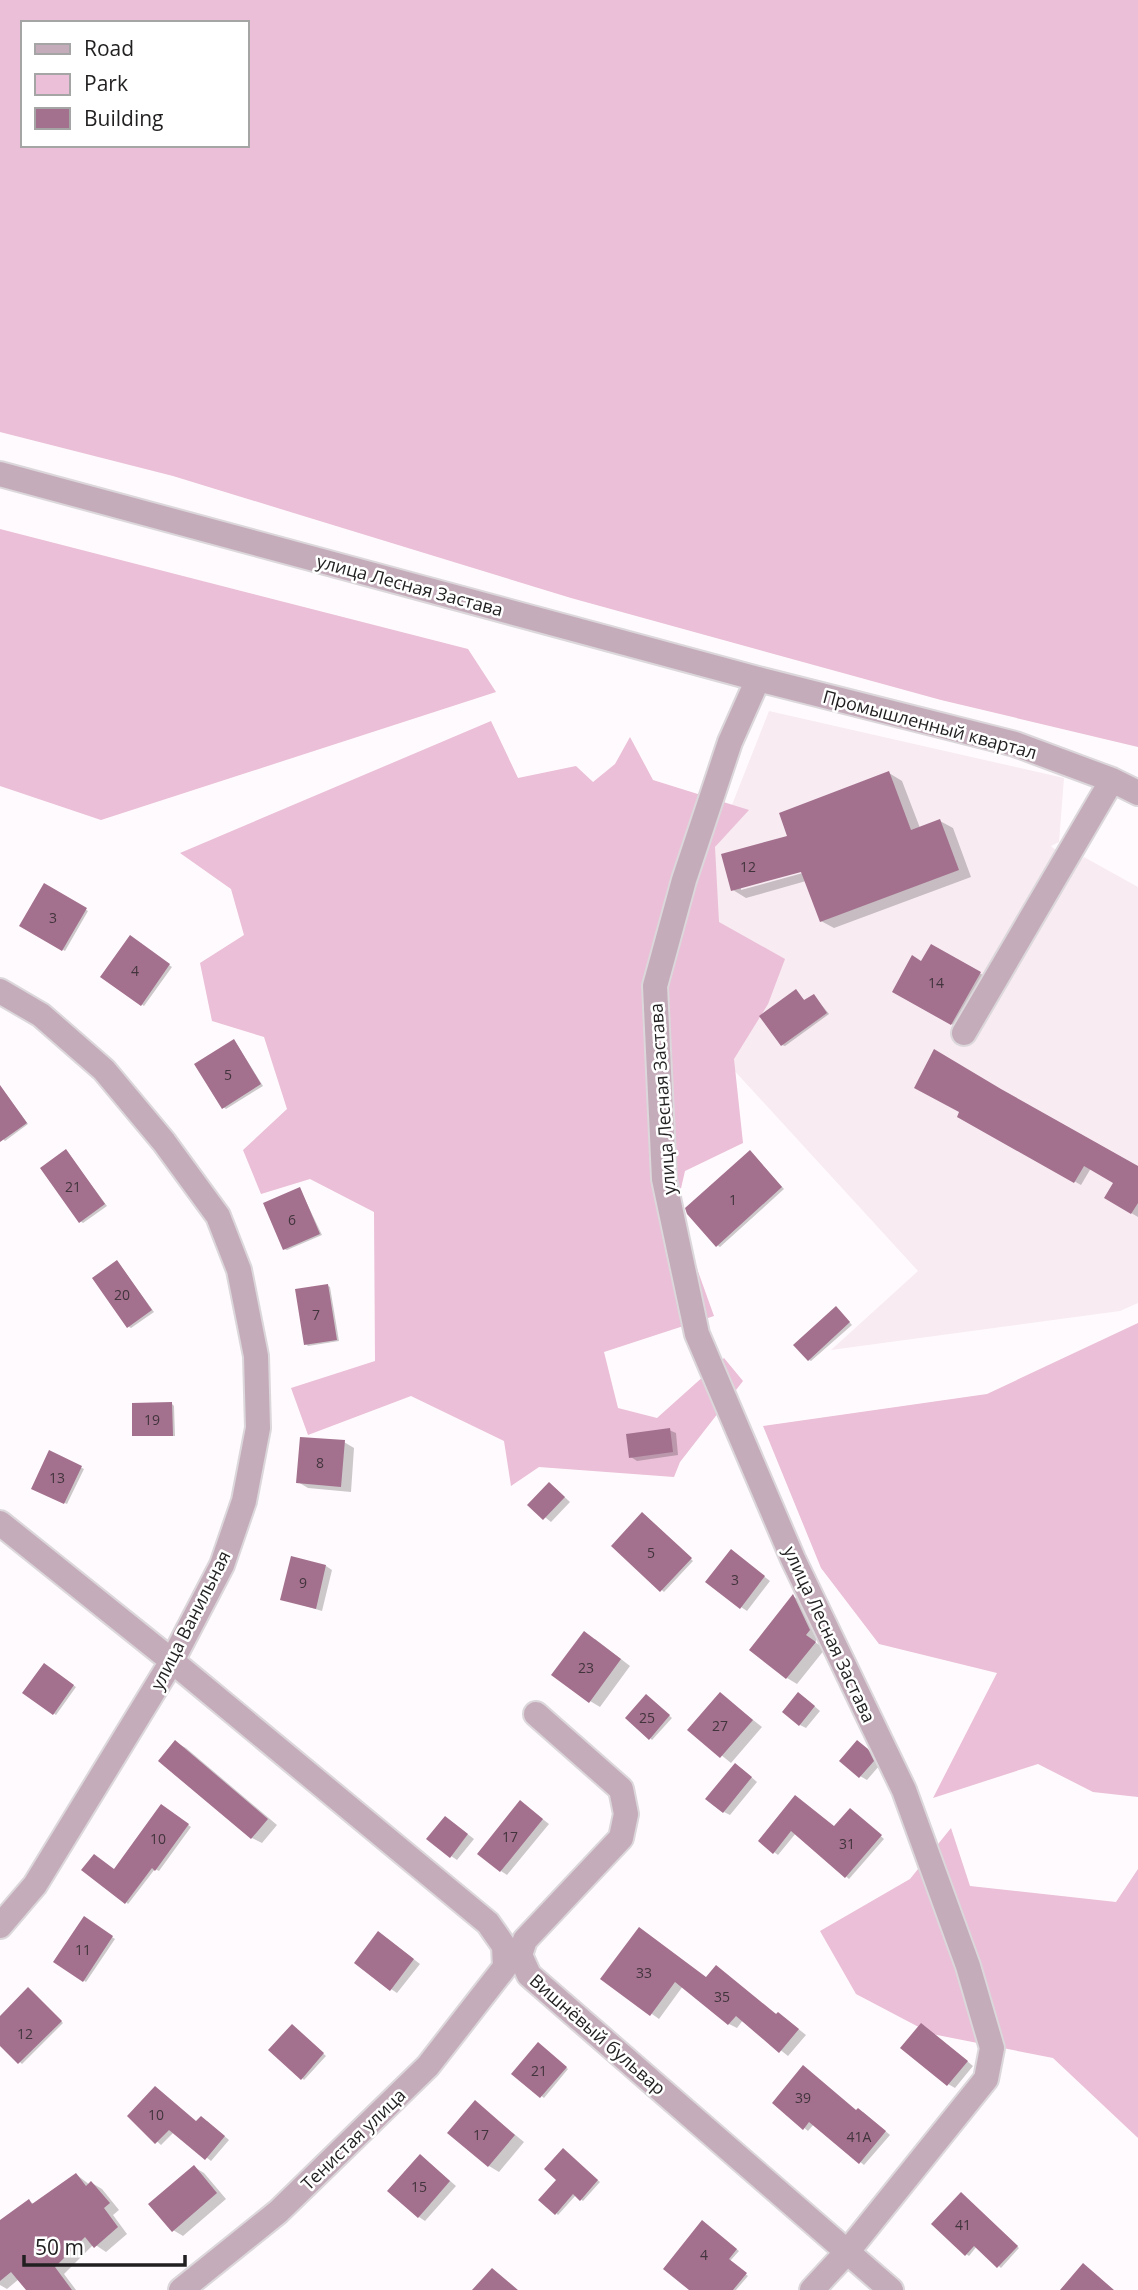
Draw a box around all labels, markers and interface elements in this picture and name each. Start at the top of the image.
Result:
legend [21,21,248,147]
text: Road [84,34,134,62]
text: Park [84,69,128,97]
text: Building [84,104,163,132]
street label: улица Лесная Застава [314,549,506,621]
street label: Промышленный квартал [820,684,1040,764]
house number: 12 [740,857,756,876]
house number: 3 [49,908,57,927]
house number: 4 [131,961,139,980]
house number: 14 [928,973,944,992]
street label: улица Лесная Застава [643,1002,681,1196]
house number: 5 [224,1065,232,1084]
house number: 21 [65,1177,81,1196]
house number: 1 [729,1190,737,1209]
house number: 6 [288,1210,296,1229]
house number: 20 [114,1285,130,1304]
house number: 7 [312,1305,320,1324]
house number: 19 [144,1410,160,1429]
house number: 8 [316,1453,324,1472]
house number: 13 [49,1468,65,1487]
street label: улица Лесная Застава [779,1542,881,1726]
house number: 5 [647,1543,655,1562]
street label: улица Ванильная [144,1546,236,1694]
house number: 3 [731,1570,739,1589]
house number: 9 [299,1573,307,1592]
house number: 23 [578,1658,594,1677]
house number: 25 [639,1708,655,1727]
house number: 27 [712,1716,728,1735]
house number: 17 [502,1827,518,1846]
house number: 10 [150,1829,166,1848]
house number: 31 [839,1834,855,1853]
house number: 11 [75,1940,91,1959]
house number: 33 [636,1963,652,1982]
street label: Вишнёвый бульвар [525,1968,671,2100]
house number: 35 [714,1987,730,2006]
house number: 12 [17,2024,33,2043]
house number: 21 [531,2061,547,2080]
street label: Тенистая улица [296,2083,410,2195]
house number: 39 [795,2088,811,2107]
house number: 10 [148,2105,164,2124]
house number: 17 [473,2125,489,2144]
house number: 41А [847,2127,872,2146]
house number: 15 [411,2177,427,2196]
house number: 41 [955,2215,971,2234]
scale bar [24,2224,186,2268]
text: 50 m [35,2233,84,2261]
house number: 4 [700,2245,708,2264]

